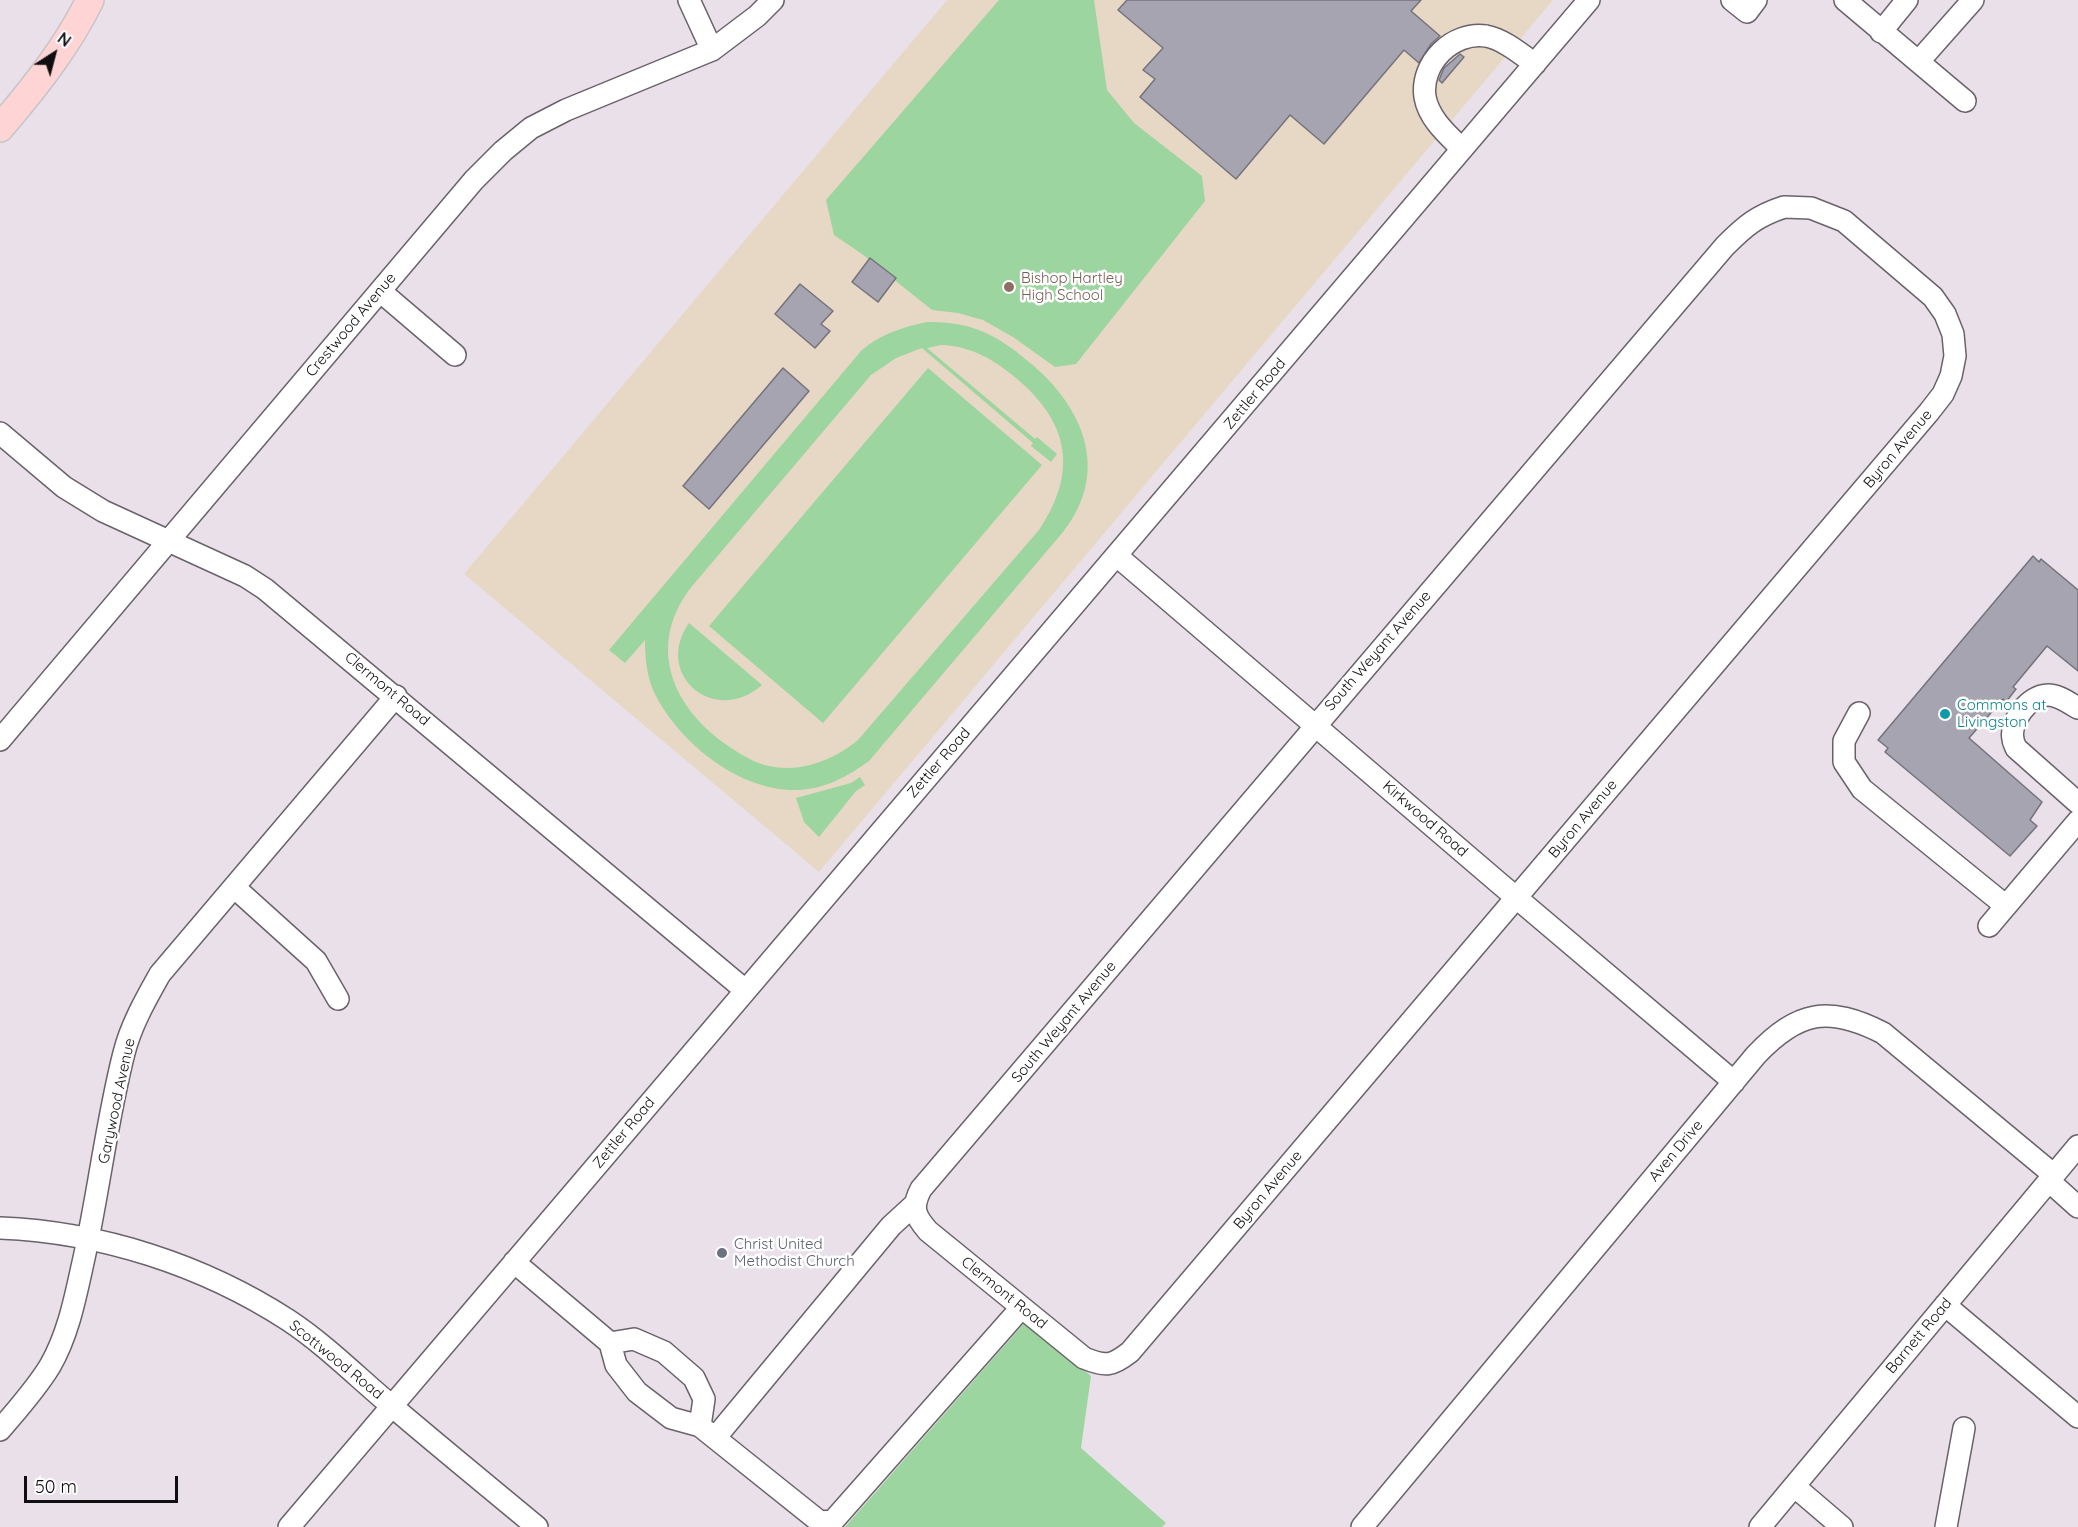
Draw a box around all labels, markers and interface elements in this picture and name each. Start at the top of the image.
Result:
north arrow [24,24,84,84]
text: N [54,28,75,51]
street label: Crestwood Avenue [302,269,400,381]
place label: Bishop Hartley High School [1021,269,1123,304]
marker: Bishop Hartley High School [1002,280,1016,294]
street label: Zettler Road [1220,355,1290,433]
street label: Byron Avenue [1860,406,1936,492]
street label: South Weyant Avenue [1321,587,1435,715]
street label: Clermont Road [341,648,433,730]
place label: Commons at Livingston [1957,696,2046,731]
marker: Commons at Livingston [1938,707,1952,721]
street label: Zettler Road [904,724,974,802]
street label: Byron Avenue [1545,776,1621,862]
street label: Kirkwood Road [1379,777,1471,861]
street label: South Weyant Avenue [1008,958,1120,1086]
street label: Garywood Avenue [95,1037,139,1165]
street label: Zettler Road [589,1094,659,1172]
street label: Aven Drive [1645,1117,1707,1185]
street label: Byron Avenue [1230,1147,1306,1233]
place label: Christ United Methodist Church [734,1235,855,1270]
marker: Christ United Methodist Church [715,1246,729,1260]
street label: Clermont Road [957,1253,1051,1333]
street label: Barnett Road [1882,1294,1956,1378]
street label: Scottwood Road [285,1317,387,1403]
scale bar [27,1464,182,1502]
text: 50 m [35,1475,77,1498]

